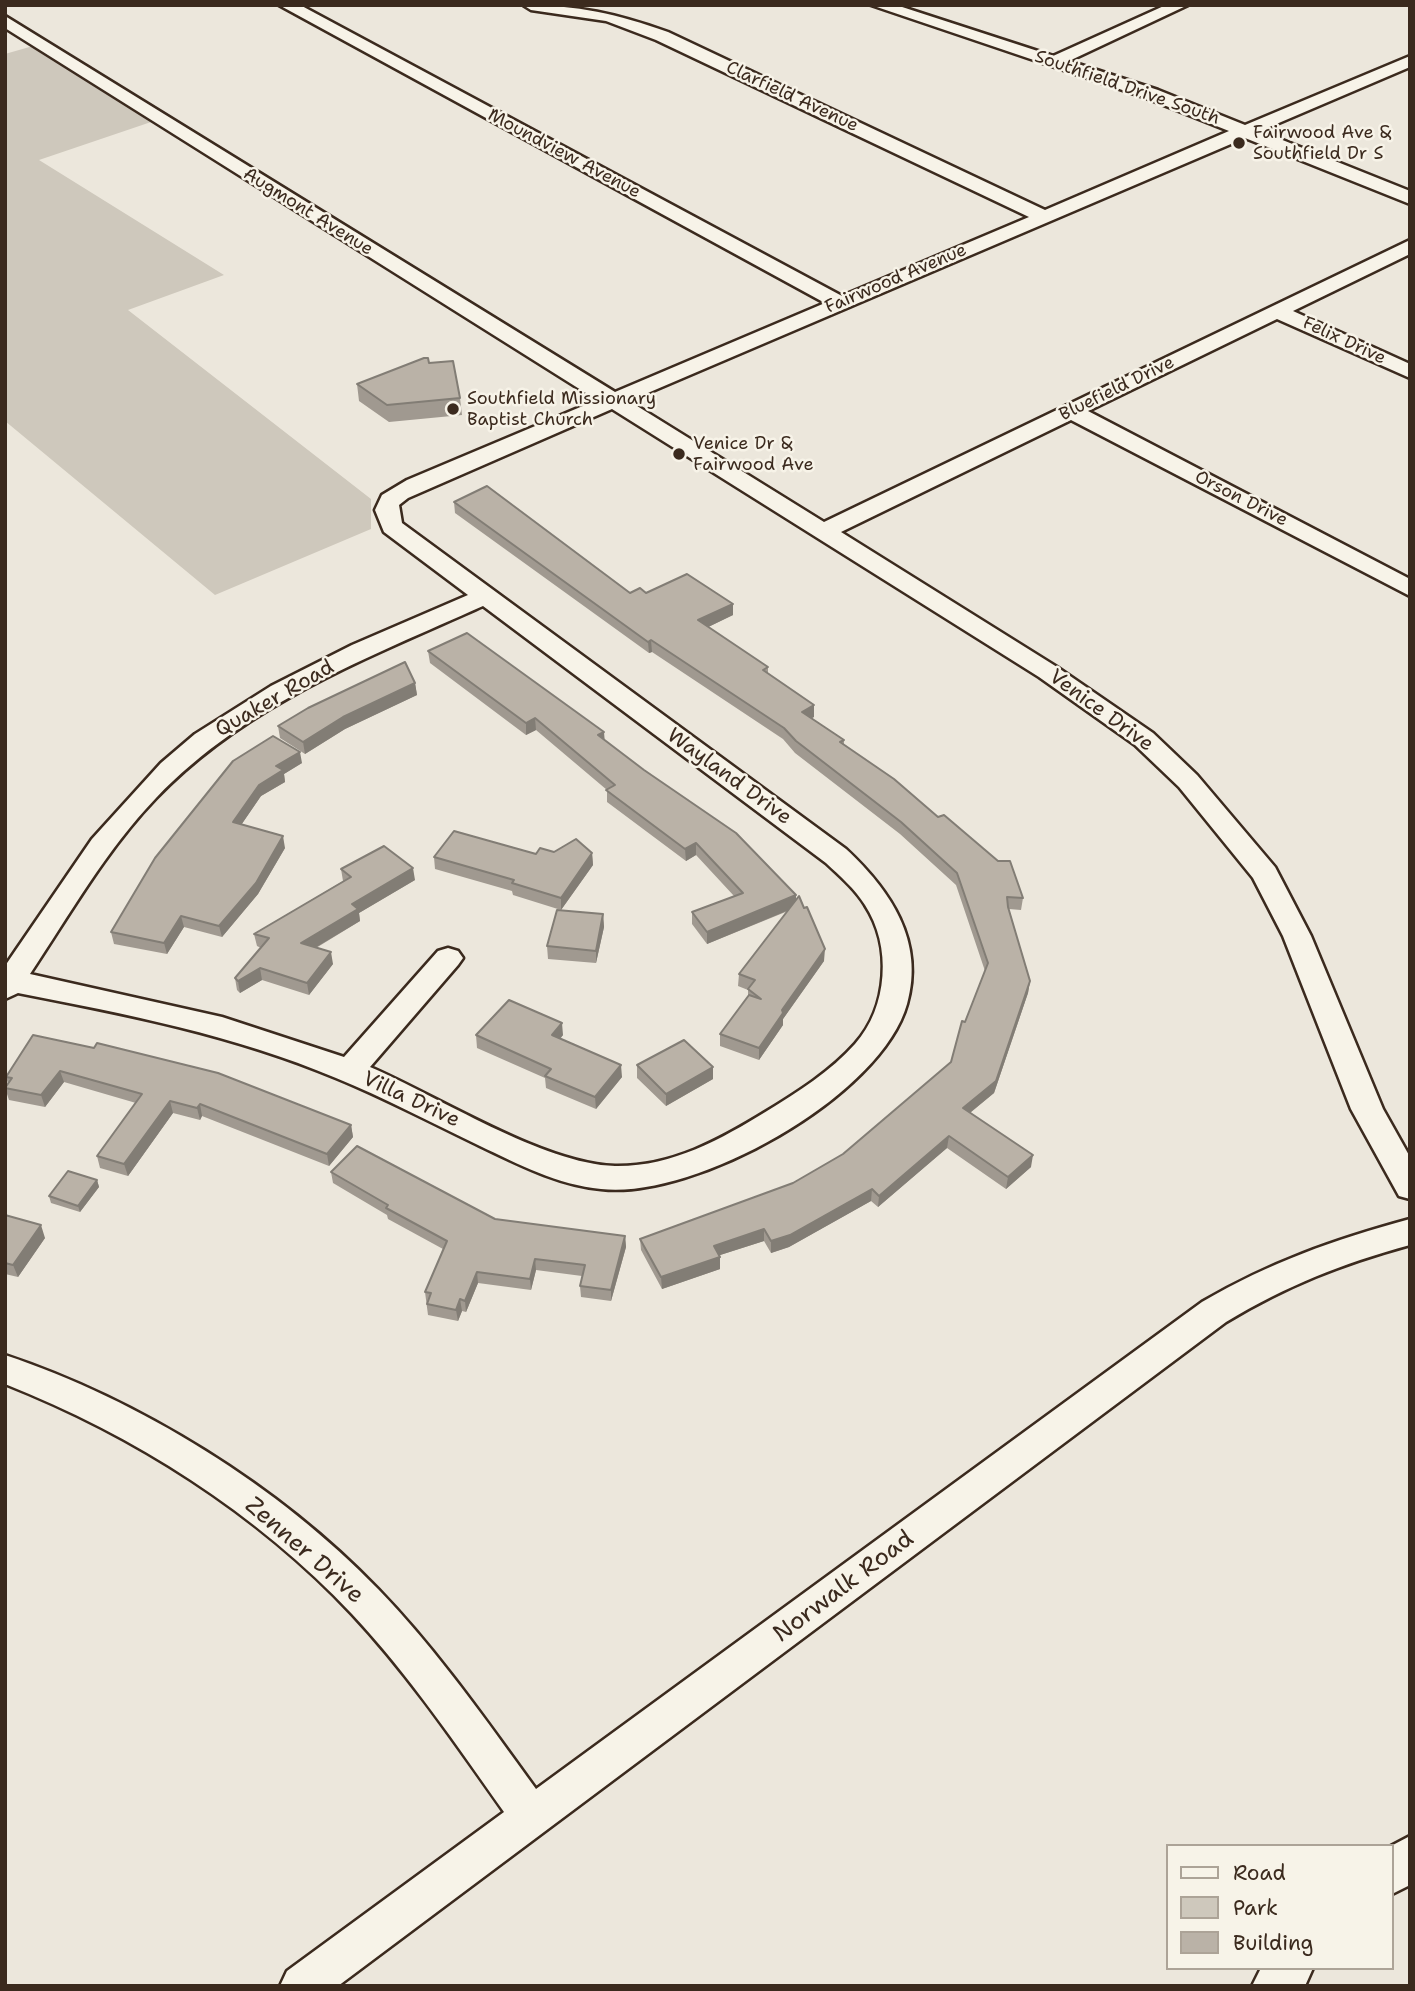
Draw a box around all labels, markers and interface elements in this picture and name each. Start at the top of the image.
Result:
street label: Southfield Drive South [1032,46,1222,130]
street label: Clarfield Avenue [722,57,862,137]
street label: Moundview Avenue [484,105,644,203]
place label: Fairwood Ave & Southfield Dr S [1253,122,1391,164]
marker: Fairwood Ave & Southfield Dr S [1231,135,1247,151]
street label: Augmont Avenue [239,163,377,261]
street label: Fairwood Avenue [822,239,970,319]
street label: Felix Drive [1299,312,1389,370]
street label: Bluefield Drive [1056,352,1178,426]
place label: Southfield Missionary Baptist Church [467,388,656,430]
marker: Southfield Missionary Baptist Church [445,401,461,417]
place label: Venice Dr & Fairwood Ave [693,433,814,476]
marker: Venice Dr & Fairwood Ave [671,446,687,462]
street label: Orson Drive [1191,466,1291,532]
street label: Quaker Road [211,655,339,743]
street label: Venice Drive [1044,665,1158,757]
street label: Wayland Drive [662,723,796,831]
street label: Villa Drive [358,1067,464,1133]
street label: Zenner Drive [239,1492,369,1610]
street label: Norwalk Road [768,1525,920,1649]
legend [1166,1844,1394,1970]
text: Road [1233,1859,1286,1887]
text: Park [1233,1894,1278,1922]
text: Building [1233,1929,1313,1957]

